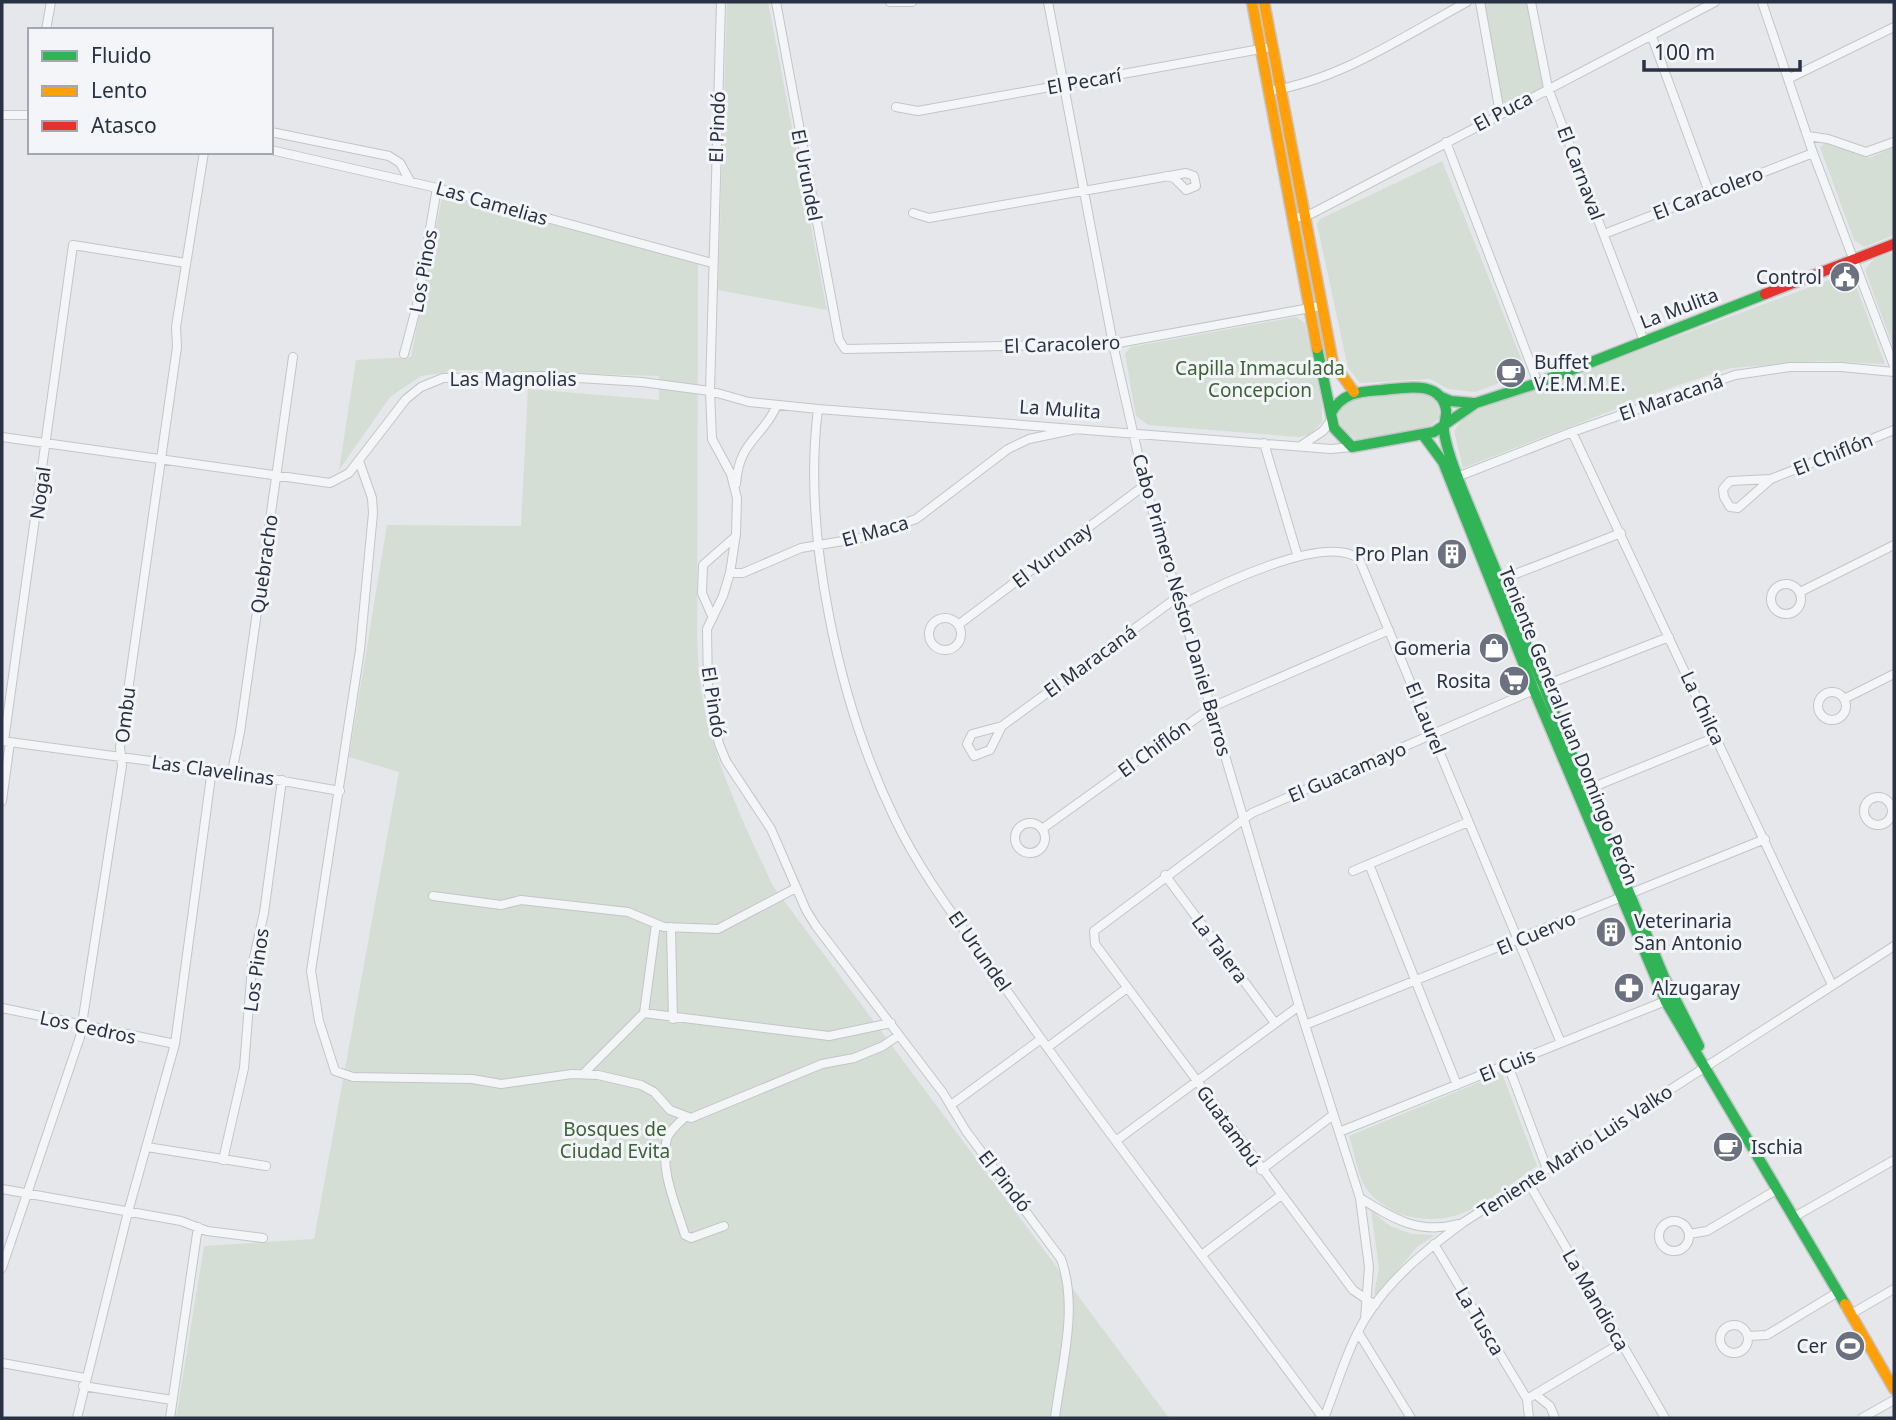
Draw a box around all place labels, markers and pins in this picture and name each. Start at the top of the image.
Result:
public building icon: Control [1828,260,1862,294]
place label: Control [1756,264,1822,290]
place label: Buffet V.E.M.M.E. [1534,349,1626,397]
cafe icon: Buffet V.E.M.M.E. [1494,356,1528,390]
building icon: Pro Plan [1435,537,1469,571]
place label: Pro Plan [1355,541,1429,567]
shop icon: Gomeria [1477,631,1511,665]
place label: Gomeria [1394,635,1471,661]
supermarket icon: Rosita [1497,664,1531,698]
place label: Rosita [1436,668,1491,694]
place label: Veterinaria San Antonio [1634,908,1742,956]
building icon: Veterinaria San Antonio [1594,915,1628,949]
pharmacy icon: Alzugaray [1612,971,1646,1005]
place label: Alzugaray [1652,975,1740,1001]
cafe icon: Ischia [1711,1130,1745,1164]
place label: Ischia [1751,1134,1803,1160]
sports icon: Cer [1833,1329,1867,1363]
place label: Cer [1796,1333,1827,1359]

